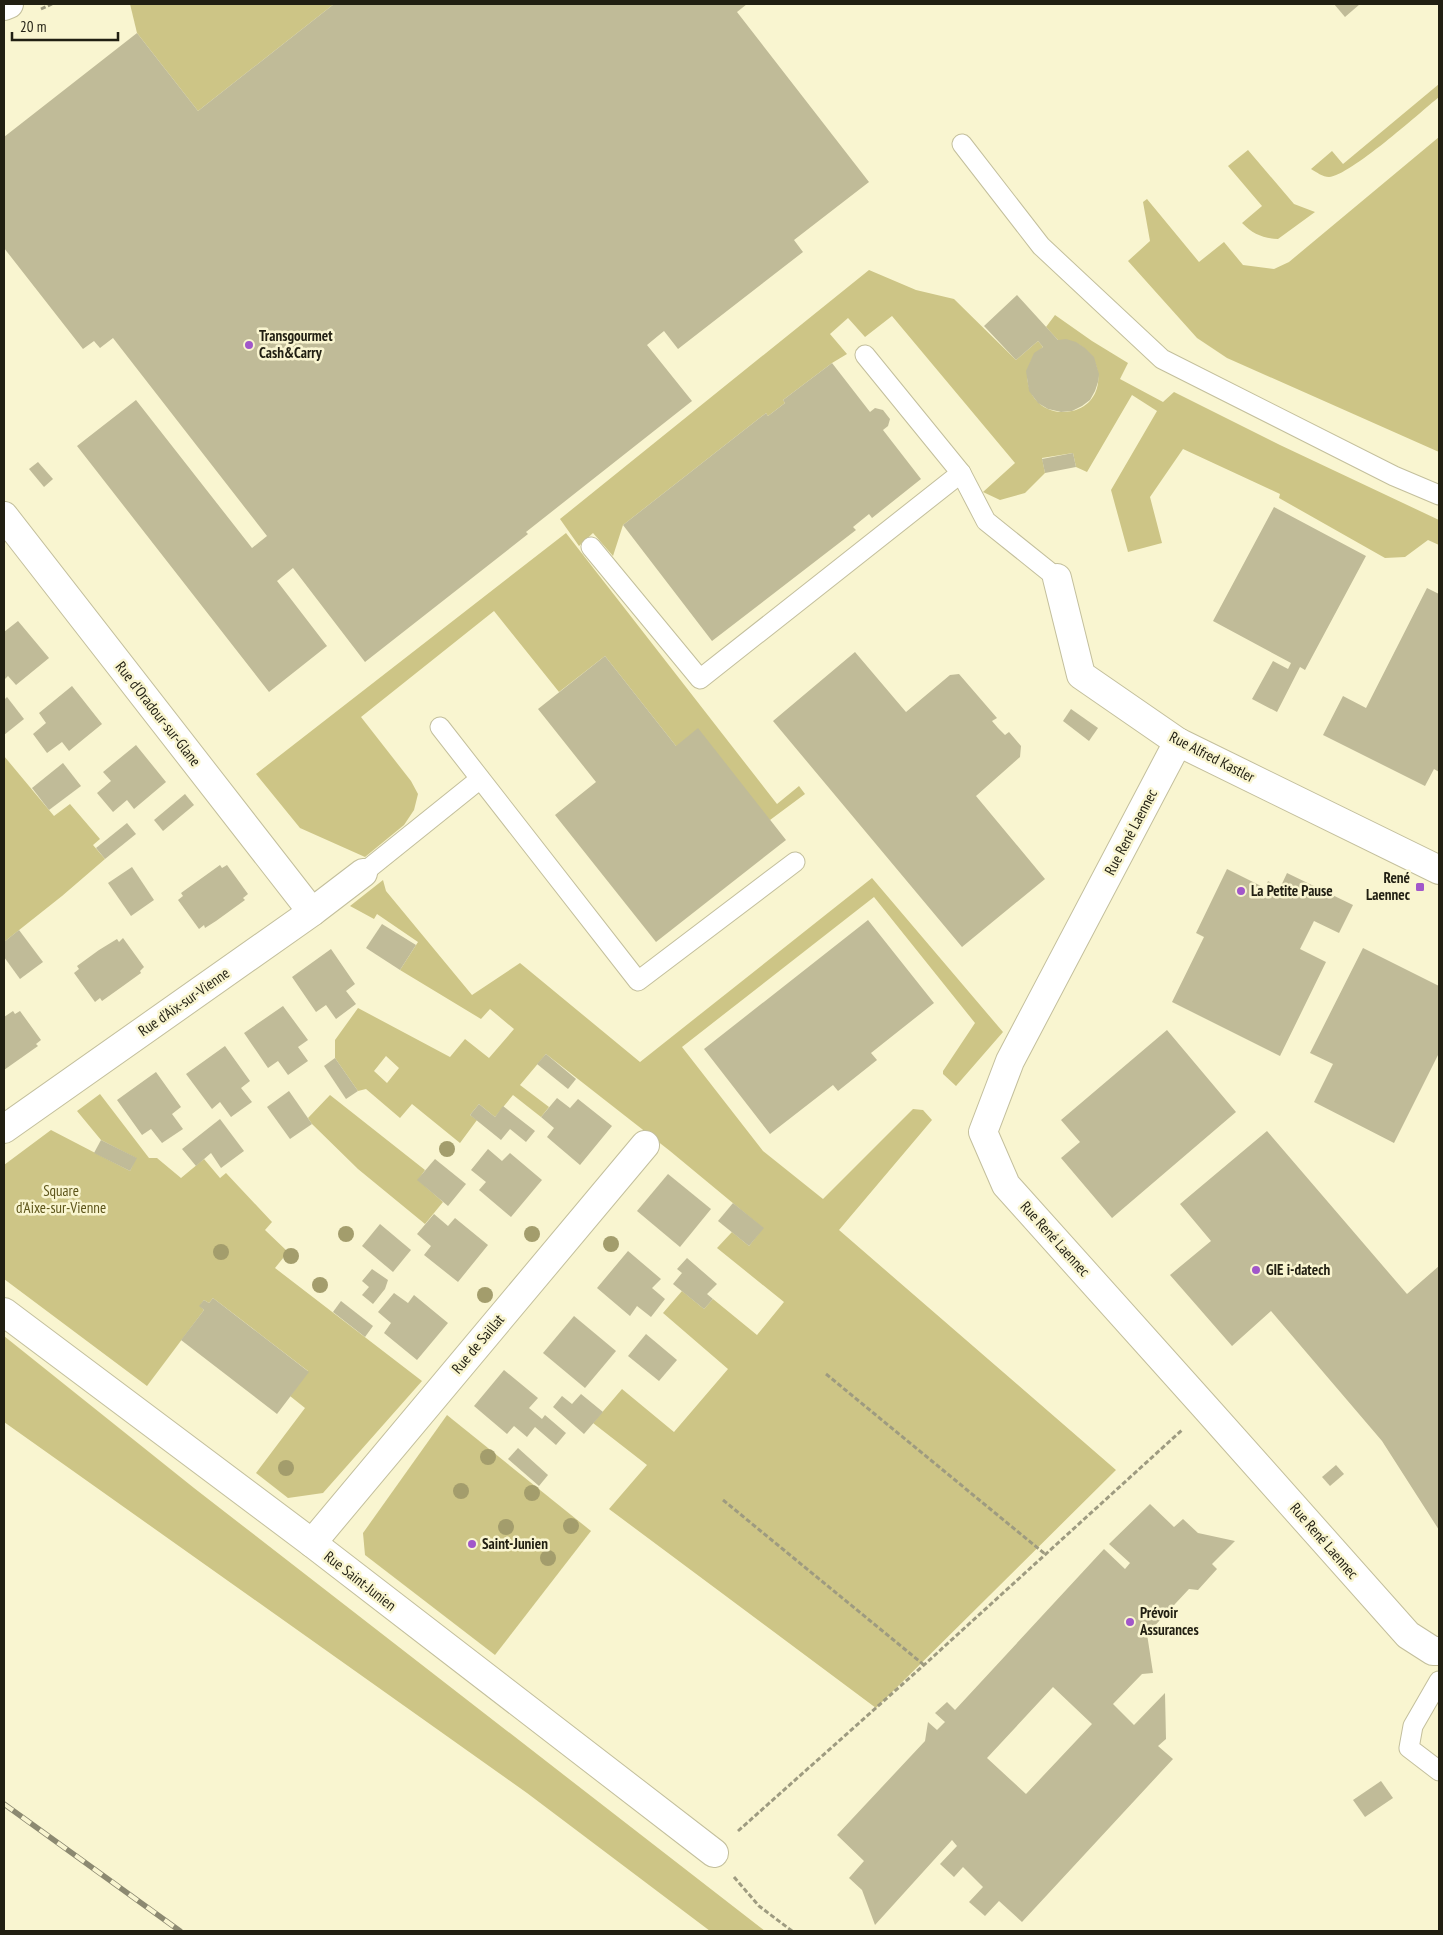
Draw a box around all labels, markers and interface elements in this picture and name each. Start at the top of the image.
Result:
scale bar [12,10,119,42]
text: 20 m [20,17,46,36]
place label: Transgourmet Cash&Carry [259,326,333,362]
marker: Transgourmet Cash&Carry [243,339,255,351]
street label: Rue d'Oradour-sur-Glane [112,657,205,770]
street label: Rue Alfred Kastler [1166,727,1259,787]
street label: Rue René Laennec [1100,785,1161,878]
place label: René Laennec [1366,868,1411,904]
place label: La Petite Pause [1251,881,1333,900]
marker: René Laennec [1414,881,1426,893]
marker: La Petite Pause [1235,885,1247,897]
street label: Rue d'Aix-sur-Vienne [134,963,233,1040]
park label: Square d'Aixe-sur-Vienne [16,1181,106,1217]
street label: Rue René Laennec [1017,1197,1095,1281]
place label: GIE i-datech [1266,1260,1330,1279]
marker: GIE i-datech [1250,1264,1262,1276]
street label: Rue de Saillat [447,1310,508,1377]
street label: Rue René Laennec [1286,1499,1363,1583]
place label: Saint-Junien [482,1534,548,1553]
marker: Saint-Junien [466,1538,478,1550]
street label: Rue Saint-Junien [320,1547,400,1615]
place label: Prévoir Assurances [1139,1603,1199,1639]
marker: Prévoir Assurances [1124,1616,1136,1628]

